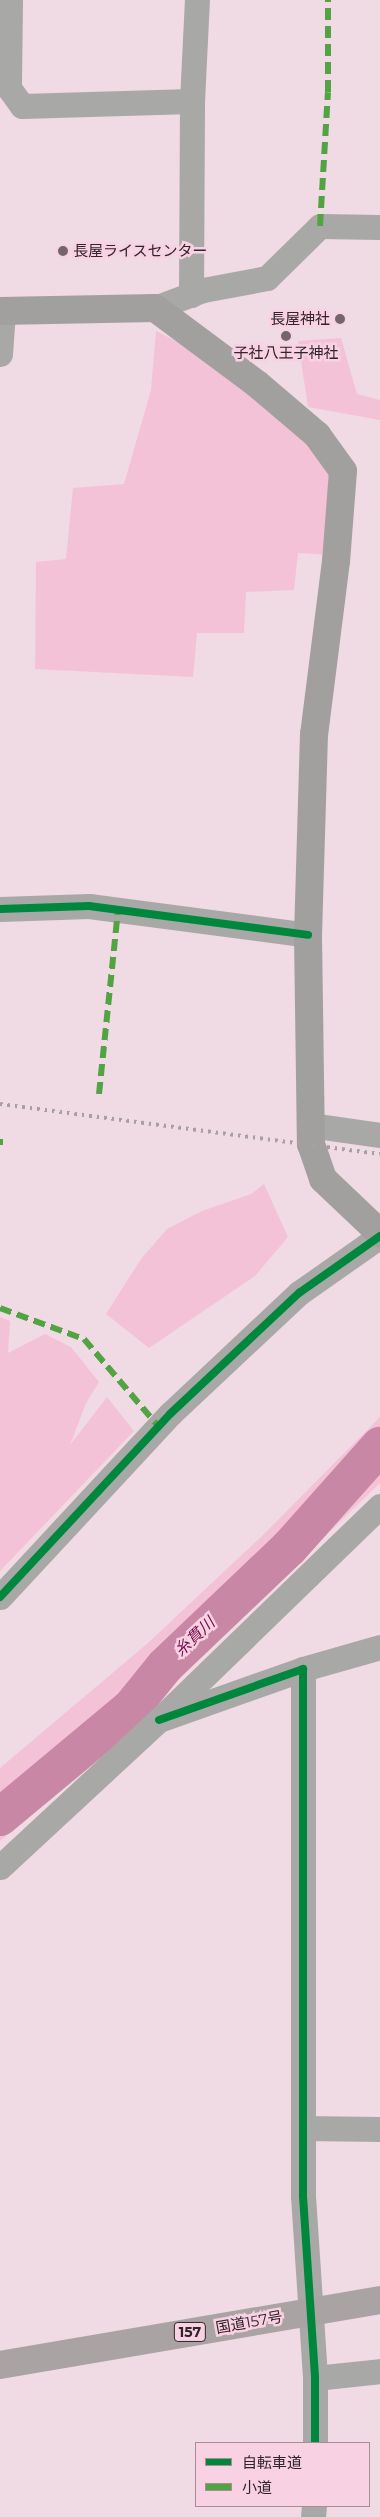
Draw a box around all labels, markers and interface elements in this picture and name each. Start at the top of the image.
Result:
place label: 長屋ライスセンター [73,242,208,260]
marker: 長屋ライスセンター [57,245,69,257]
place label: 長屋神社 [270,310,330,328]
marker: 長屋神社 [334,313,346,325]
marker: 子社八王子神社 [280,330,292,342]
place label: 子社八王子神社 [234,344,338,362]
water label: 糸貫川 [171,1614,219,1660]
street label: 国道157号 [214,2307,284,2337]
road number: 157 [174,2320,206,2344]
legend [195,2442,370,2507]
text: 自転車道 [242,2453,302,2472]
text: 小道 [242,2478,272,2497]

